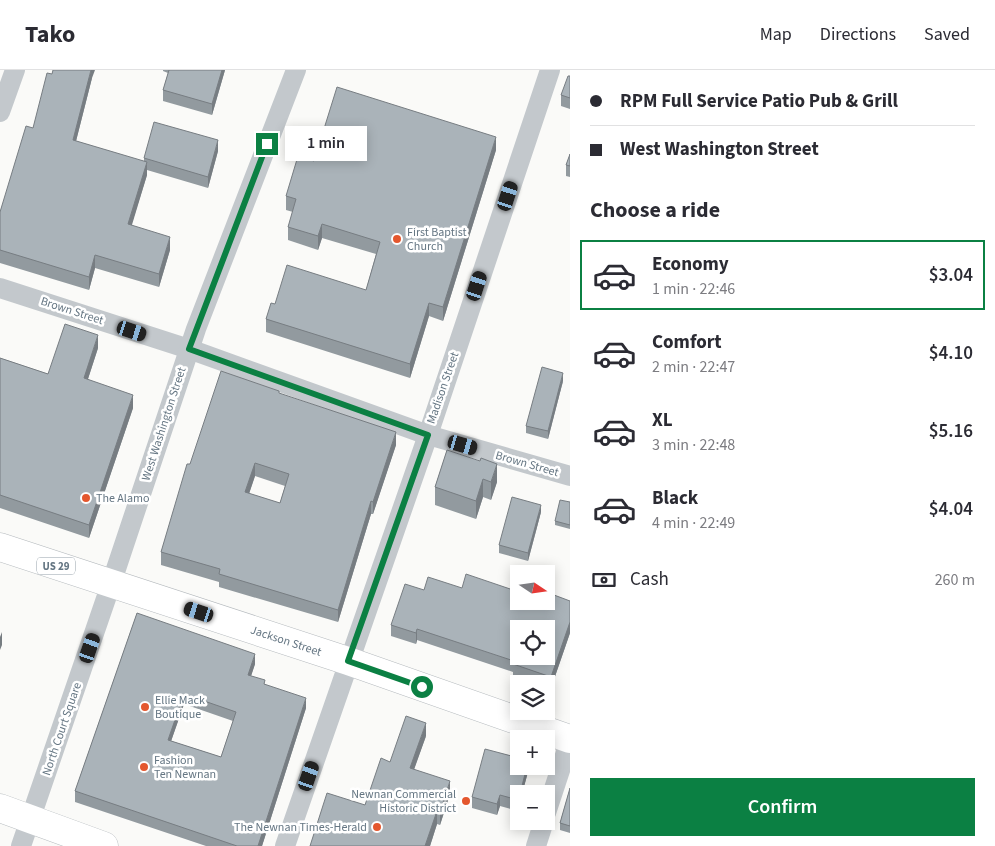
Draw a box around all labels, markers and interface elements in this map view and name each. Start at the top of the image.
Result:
text: Tako [25,17,75,52]
text: Map [760,22,792,47]
text: Directions [820,22,896,47]
text: Saved [924,22,970,47]
text: RPM Full Service Patio Pub & Grill [620,88,898,115]
callout: 1 min [284,126,367,162]
text: 1 min [307,132,345,154]
route end [256,133,278,155]
text: West Washington Street [620,136,819,163]
car [496,179,519,213]
text: Choose a ride [590,194,720,226]
place label: First Baptist Church [407,224,467,255]
marker: First Baptist Church [391,233,403,245]
text: Economy [652,251,729,278]
icon: car [592,253,637,298]
text: $3.04 [929,262,973,289]
car [465,269,488,303]
text: 1 min · 22:46 [652,278,735,300]
street label: Brown Street [38,293,106,329]
car [115,319,148,343]
text: Comfort [652,329,722,356]
icon: car [592,331,637,376]
text: $4.10 [929,340,973,367]
street label: Madison Street [423,350,463,426]
text: 2 min · 22:47 [652,356,735,378]
street label: West Washington Street [138,365,190,483]
text: XL [652,407,673,434]
icon: car [592,409,637,454]
text: $5.16 [929,418,973,445]
car [446,434,479,456]
text: 3 min · 22:48 [652,434,735,456]
street label: Brown Street [493,447,561,481]
text: Black [652,485,698,512]
icon: car [592,487,637,532]
place label: The Alamo [96,490,149,507]
marker: The Alamo [80,492,92,504]
text: $4.04 [929,496,973,523]
text: 4 min · 22:49 [652,512,735,534]
road number: US 29 [37,558,75,574]
north arrow [510,565,555,610]
map controls [510,565,555,830]
icon: cash [590,566,618,594]
text: Cash [630,566,669,593]
text: 260 m [935,569,975,591]
car [182,600,215,624]
button: locate [510,620,555,665]
street label: Jackson Street [248,621,324,660]
car [78,631,101,665]
button: layers [510,675,555,720]
route start [411,676,433,698]
street label: North Court Square [38,680,86,778]
place label: Ellie Mack Boutique [155,692,205,723]
marker: Ellie Mack Boutique [139,701,151,713]
button: + [510,730,555,775]
place label: Fashion Ten Newnan [154,752,216,783]
car [297,759,320,793]
marker: Fashion Ten Newnan [138,761,150,773]
button: Confirm [590,778,975,836]
button: − [510,785,555,830]
place label: Newnan Commercial Historic District [351,786,456,817]
marker: Newnan Commercial Historic District [460,795,472,807]
place label: The Newnan Times-Herald [234,819,367,836]
marker: The Newnan Times-Herald [371,821,383,833]

